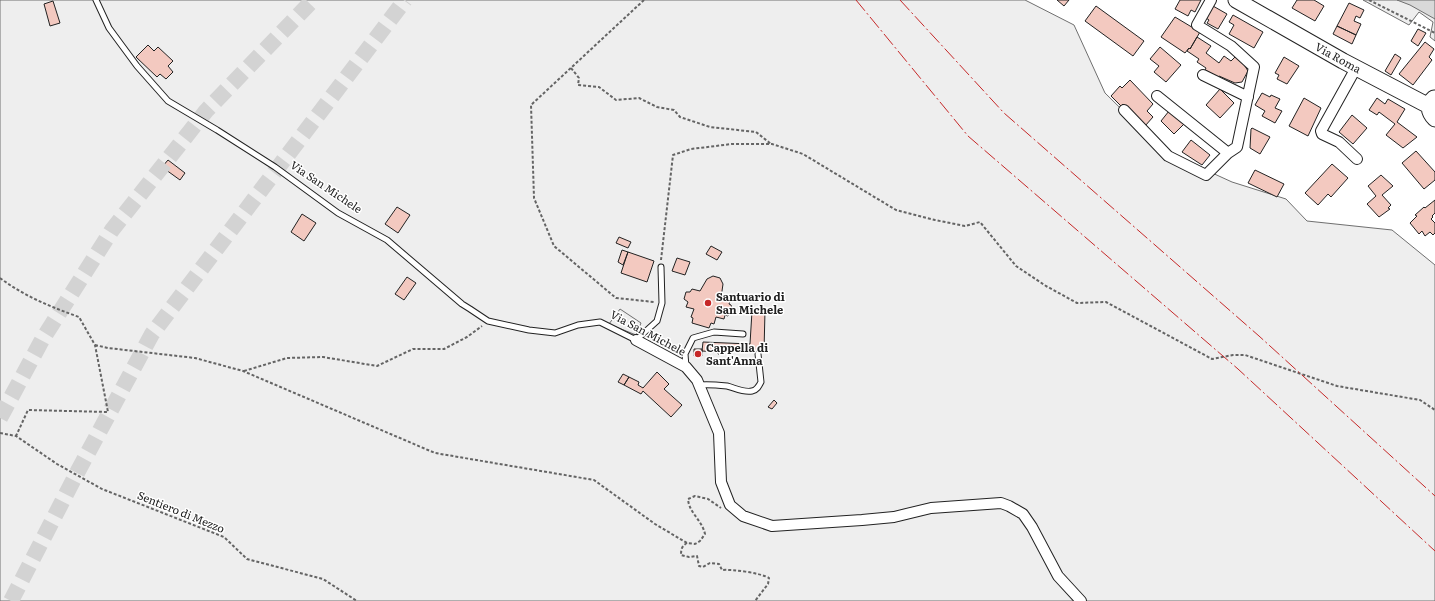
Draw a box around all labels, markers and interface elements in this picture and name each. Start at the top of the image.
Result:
street label: Via Roma [1313,38,1364,76]
street label: Via San Michele [287,156,366,216]
place label: Santuario di San Michele [716,288,785,317]
marker: Santuario di San Michele [703,298,713,308]
street label: Via San Michele [608,305,689,359]
place label: Cappella di Sant'Anna [706,339,768,368]
marker: Cappella di Sant'Anna [693,349,703,359]
street label: Sentiero di Mezzo [135,486,227,536]

